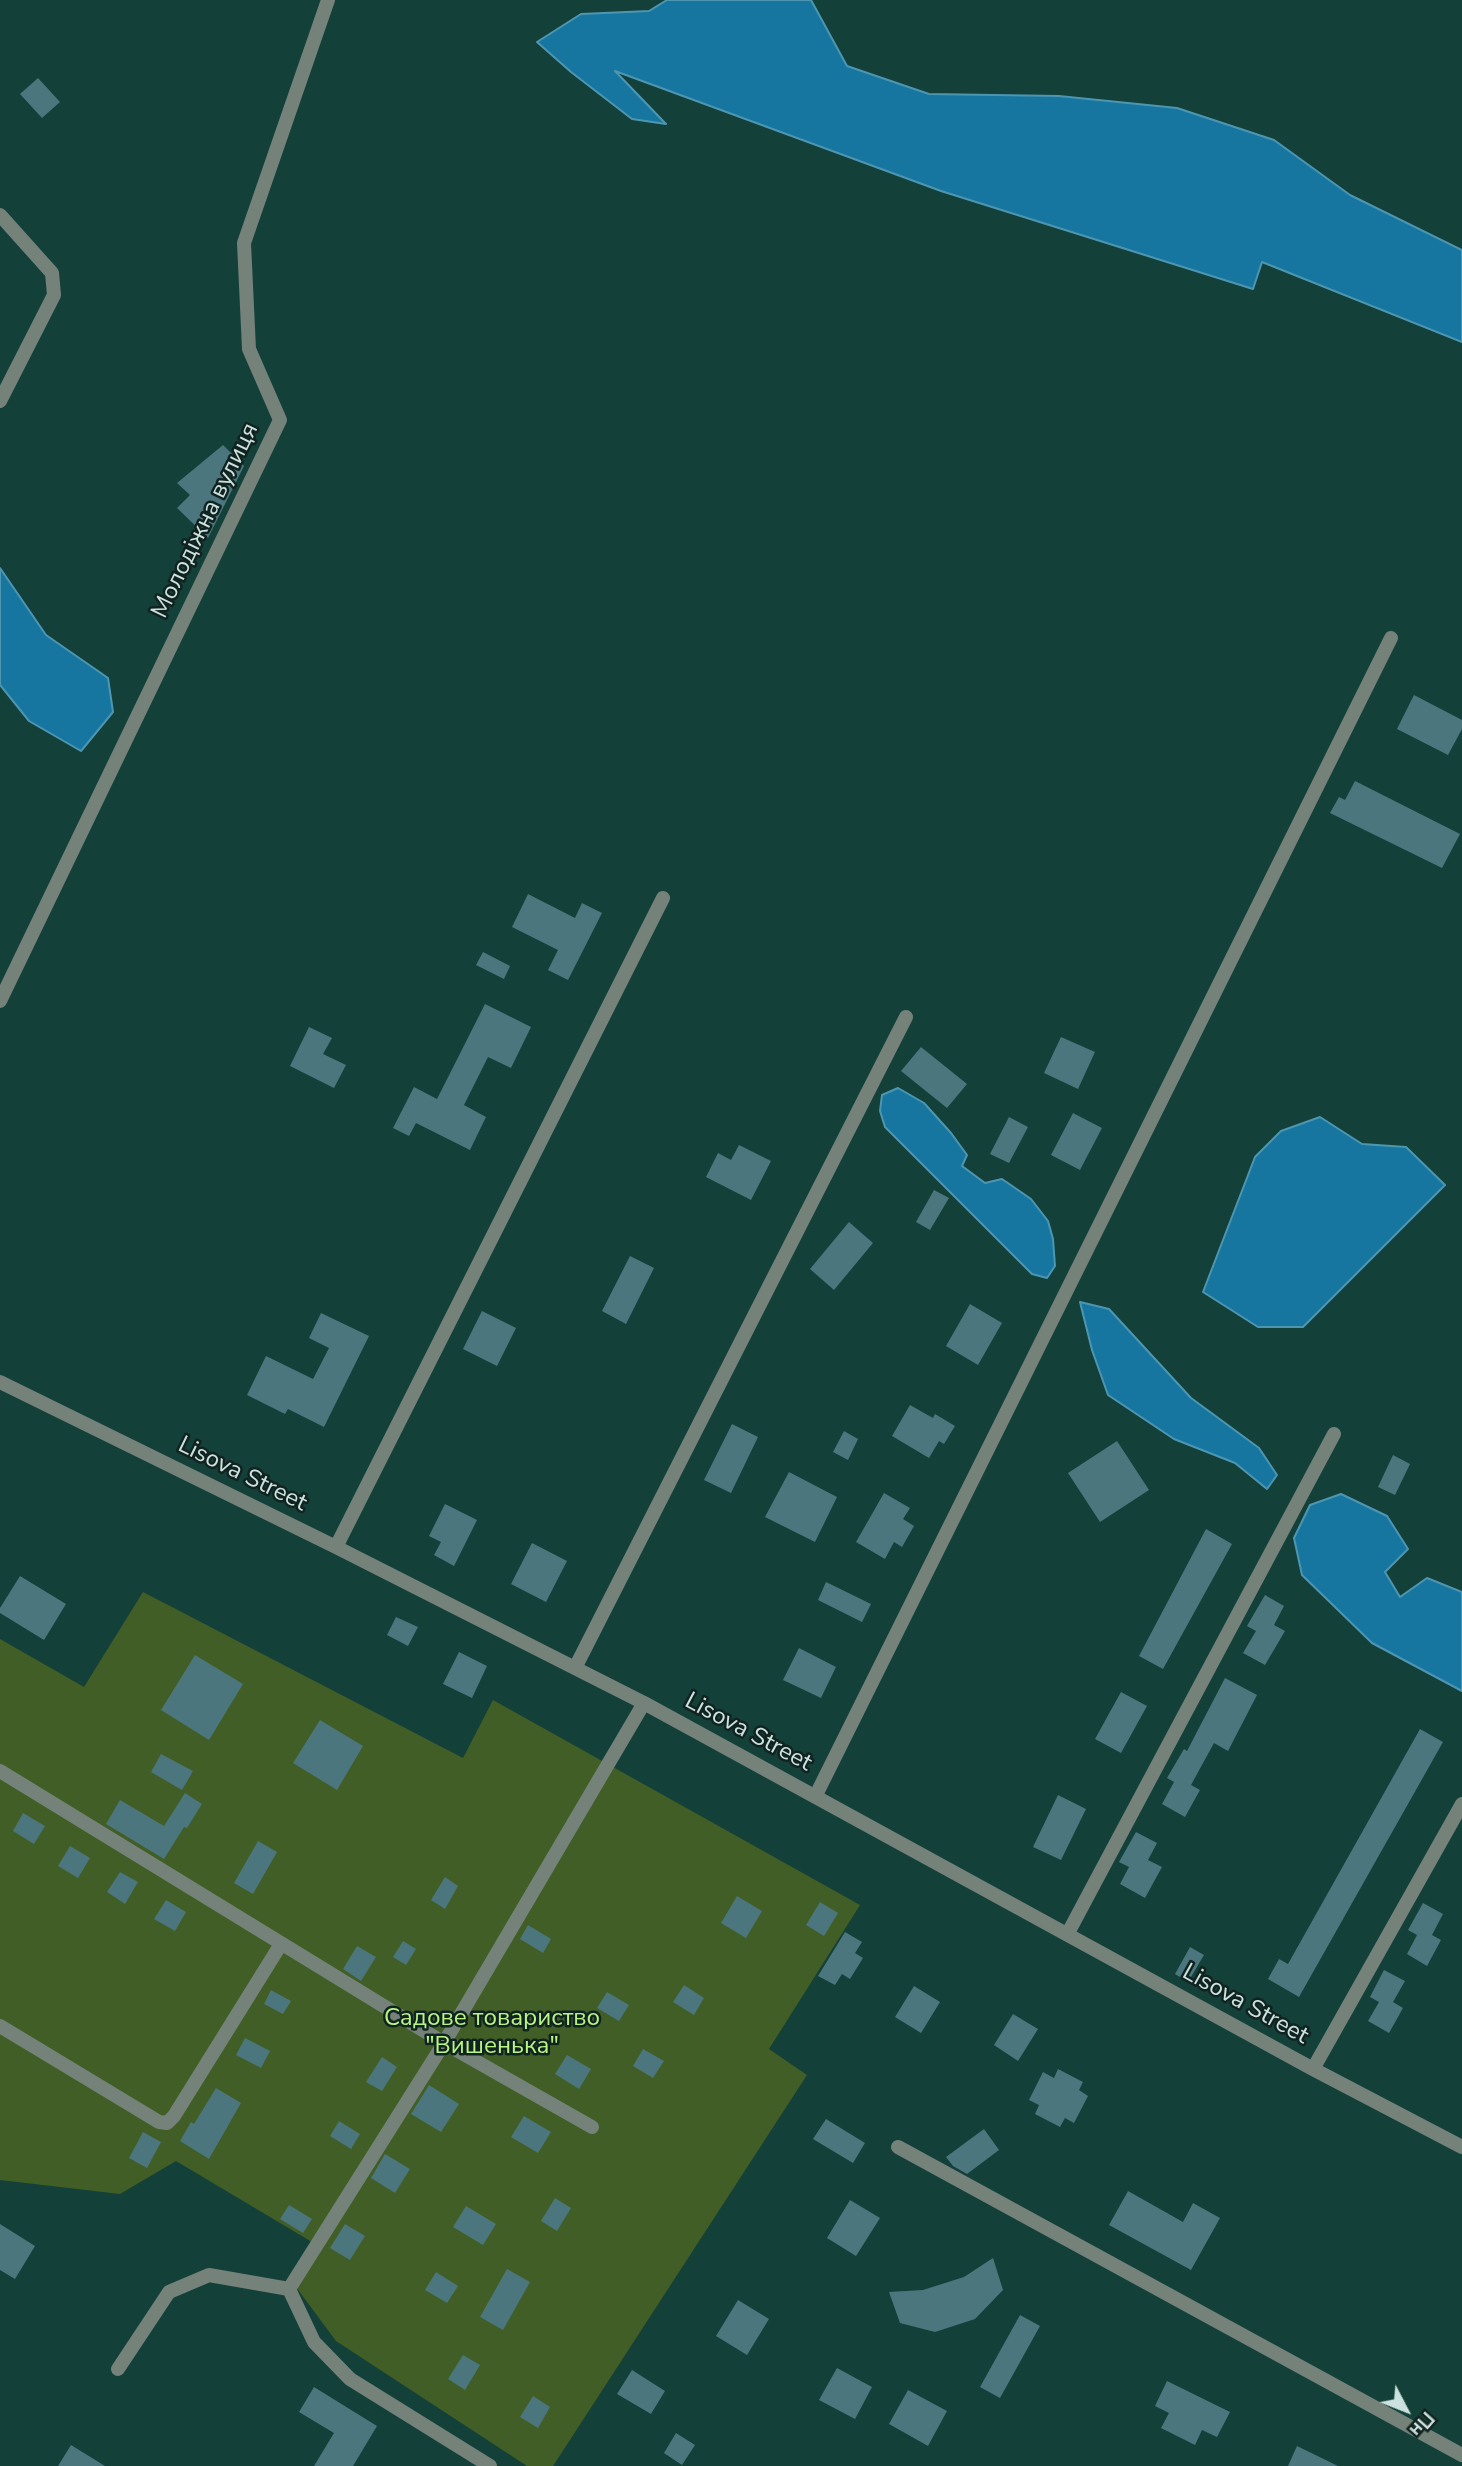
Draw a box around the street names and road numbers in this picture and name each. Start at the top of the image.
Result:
street label: Молодіжна вулиця [146,419,266,623]
street label: Lisova Street [173,1431,311,1519]
street label: Lisova Street [680,1687,816,1779]
street label: Lisova Street [1177,1959,1313,2051]

